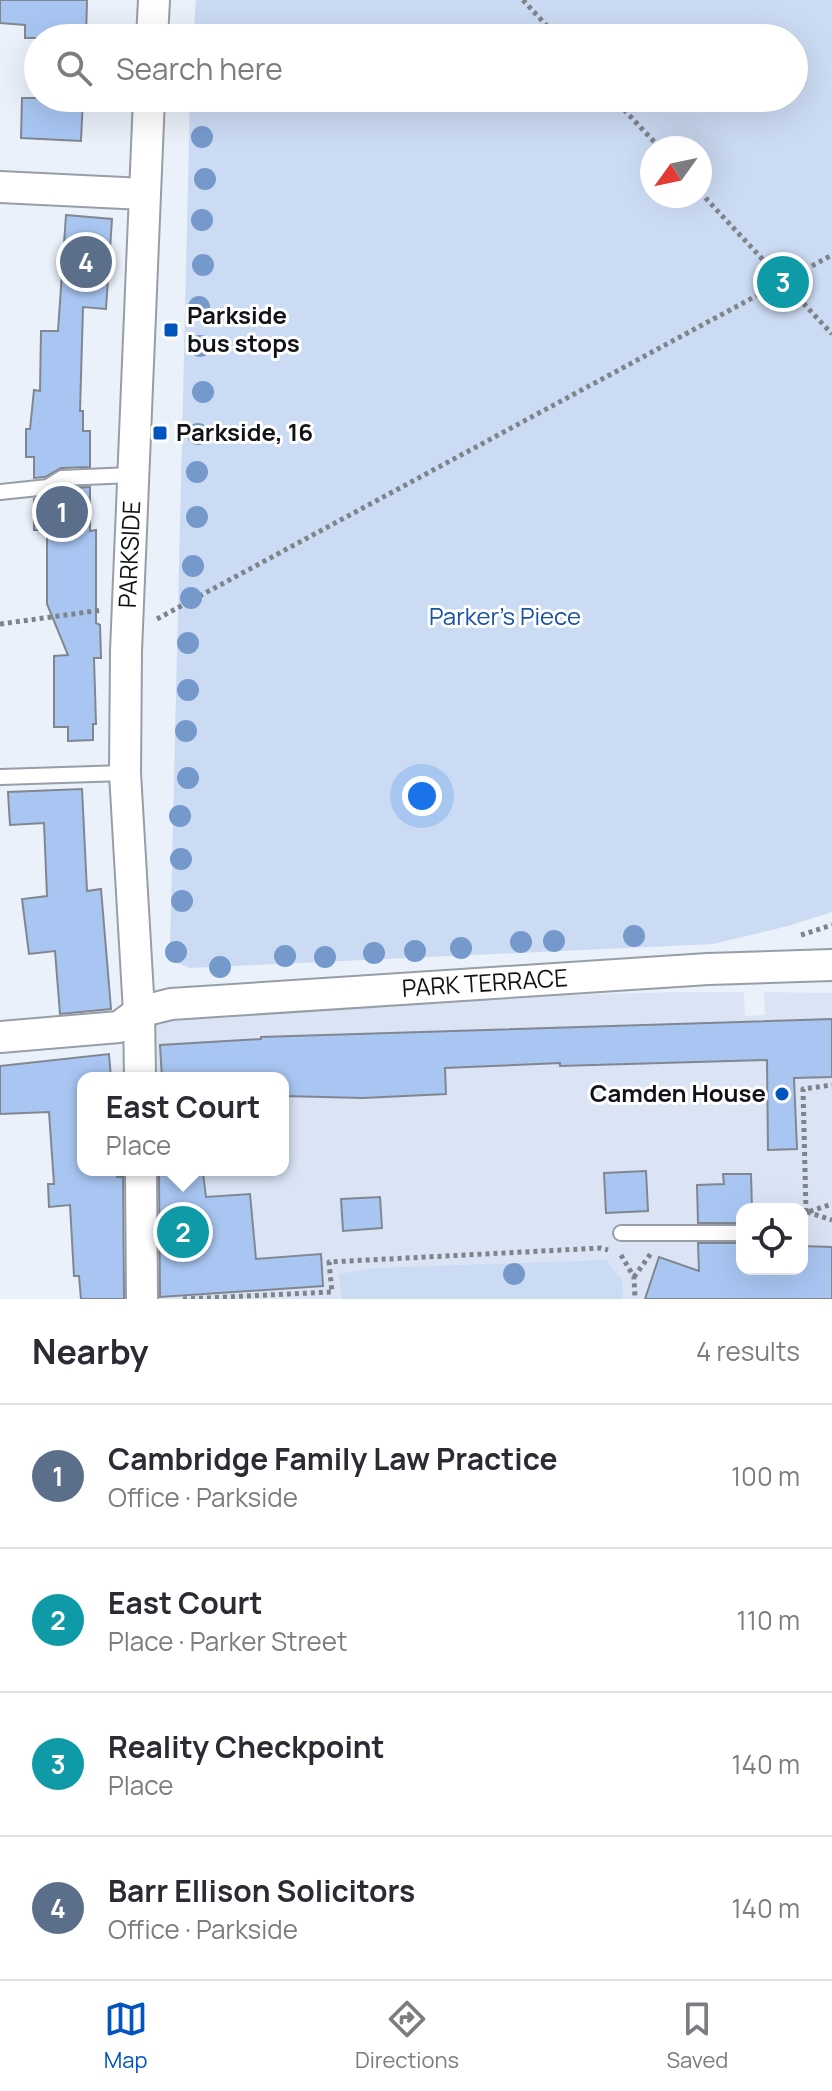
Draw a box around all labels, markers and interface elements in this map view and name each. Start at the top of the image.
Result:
search box [24,24,808,112]
icon: search [52,46,96,90]
text: Search here [116,48,283,89]
north arrow [640,136,712,208]
pin: 4 [60,232,112,292]
pin: 3 [757,252,809,312]
place label: Parkside bus stops [187,298,300,359]
marker: Parkside bus stops [162,321,180,339]
place label: Parkside, 16 [176,415,313,448]
marker: Parkside, 16 [151,424,169,442]
pin: 1 [36,482,88,542]
street label: PARKSIDE [110,500,147,609]
park label: Parker's Piece [429,599,581,632]
your location [402,776,442,816]
street label: PARK TERRACE [401,960,569,1004]
popup [77,1072,289,1176]
place label: Camden House [590,1076,766,1109]
marker: Camden House [773,1085,791,1103]
text: East Court [106,1086,260,1127]
text: Place [106,1127,171,1163]
pin: 2 [157,1202,209,1262]
map controls [736,1203,808,1275]
button: locate [736,1203,808,1275]
text: Nearby [32,1328,148,1374]
text: 4 results [696,1333,800,1369]
text: Cambridge Family Law Practice [108,1438,558,1479]
text: 1 [52,1458,64,1494]
text: 100 m [731,1458,800,1494]
text: Office · Parkside [108,1479,298,1515]
text: East Court [108,1582,263,1623]
text: 2 [50,1602,66,1638]
text: 110 m [737,1602,800,1638]
text: Place · Parker Street [108,1623,347,1659]
text: Reality Checkpoint [108,1726,385,1767]
text: 3 [50,1746,66,1782]
text: 140 m [731,1746,800,1782]
text: Place [108,1767,173,1803]
text: Barr Ellison Solicitors [108,1870,415,1911]
text: 4 [50,1890,66,1926]
text: 140 m [731,1890,800,1926]
text: Office · Parkside [108,1911,298,1947]
tab: Map [104,1997,148,2075]
tab: Directions [355,1997,459,2075]
tab: Saved [666,1997,728,2075]

